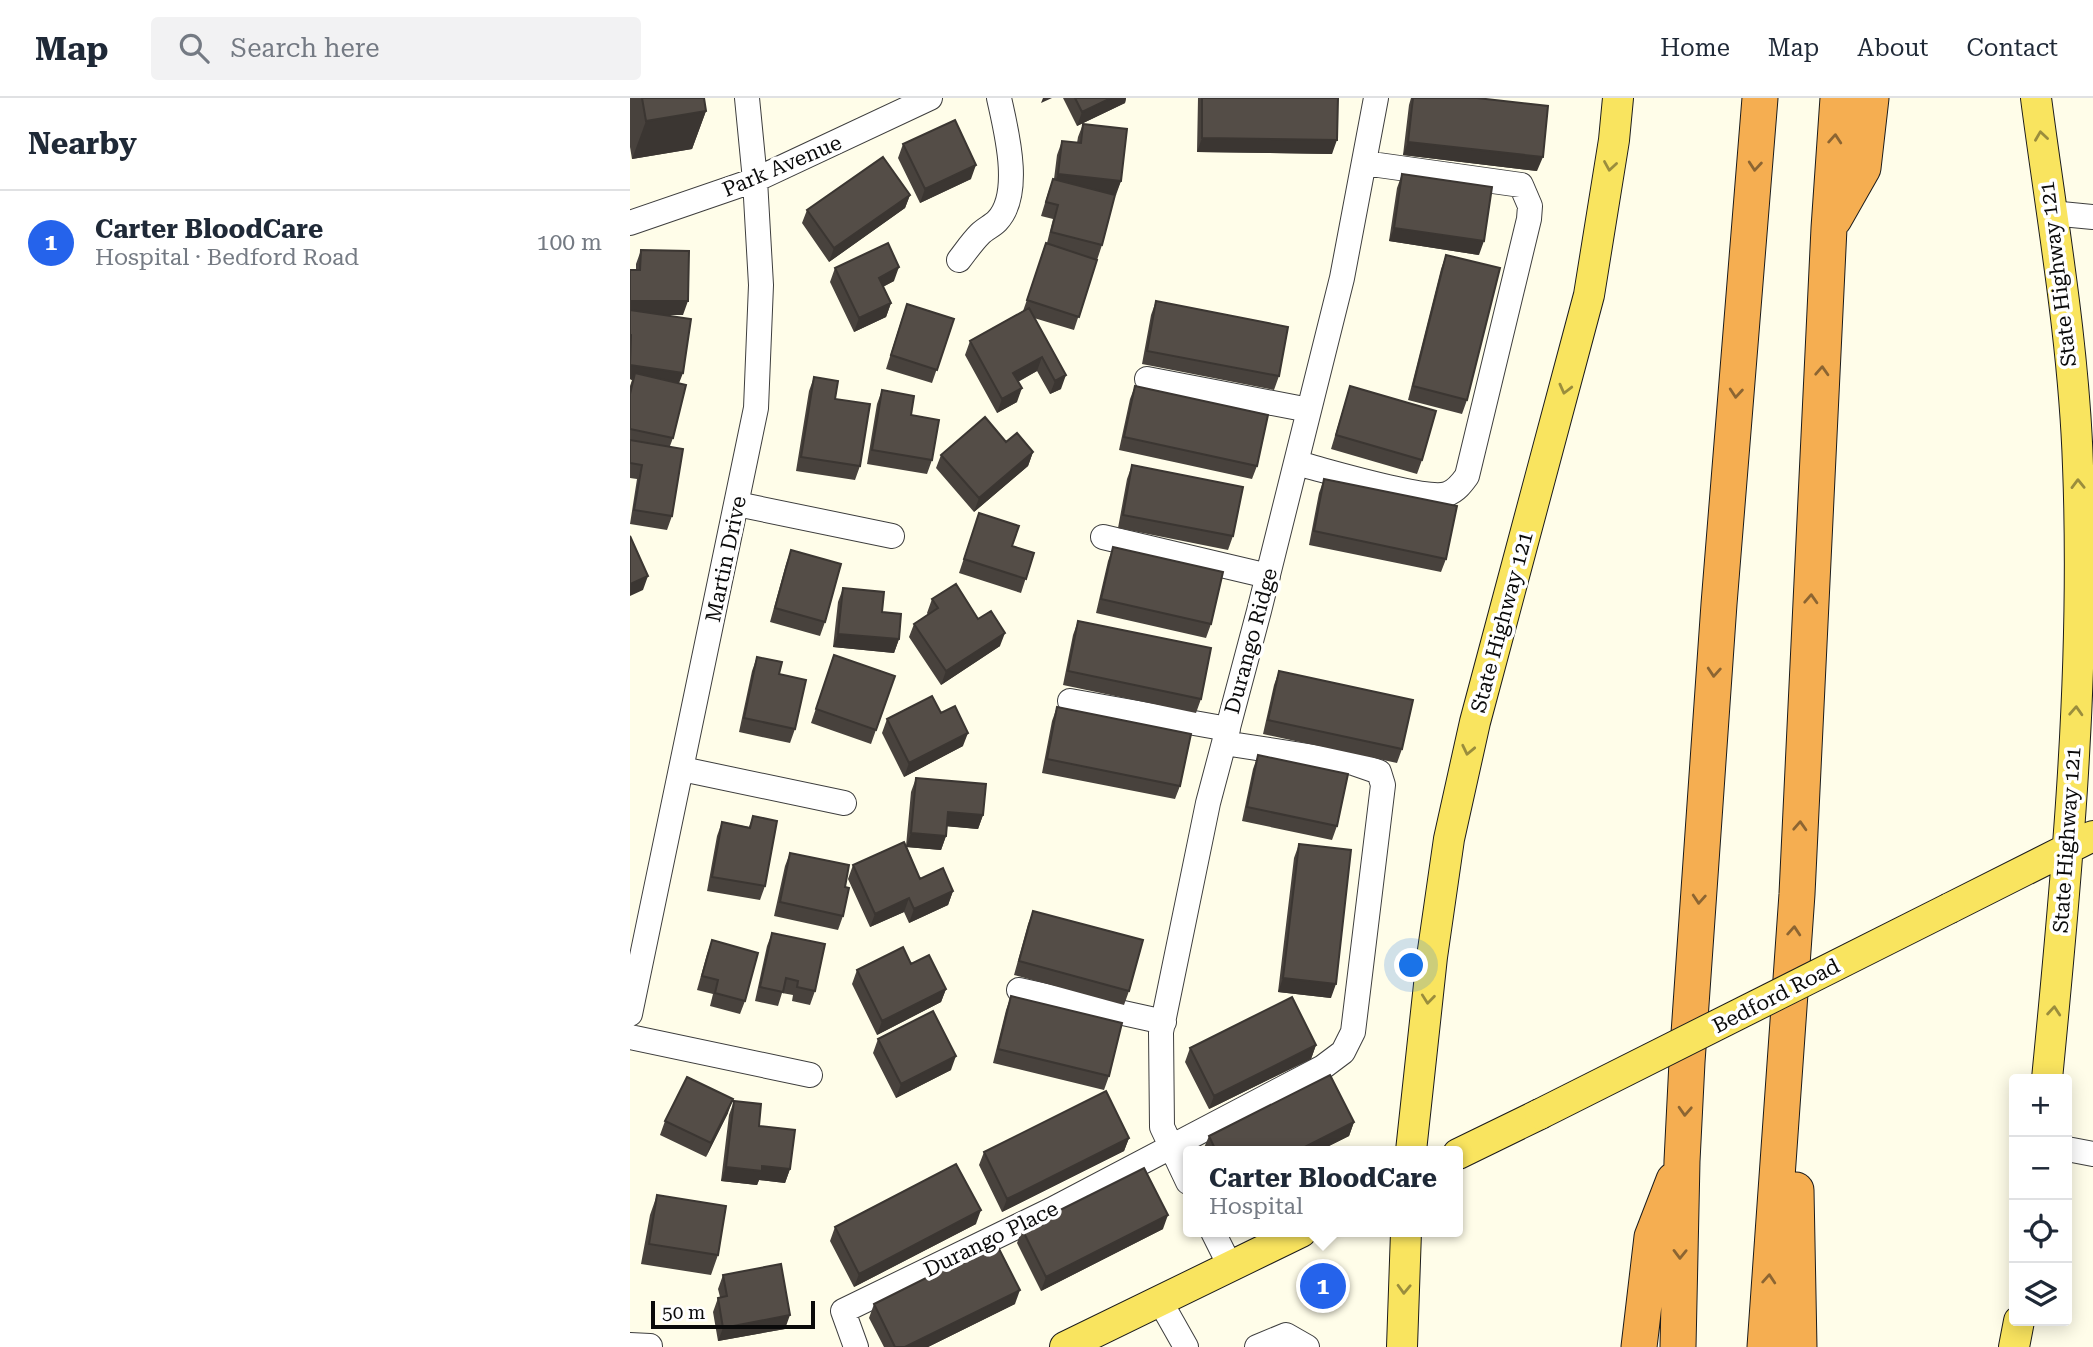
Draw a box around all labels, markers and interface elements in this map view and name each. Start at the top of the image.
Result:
search box [151,17,641,80]
text: Map [35,29,109,68]
icon: search [175,29,213,67]
text: Search here [231,33,380,63]
text: Home [1660,34,1730,62]
text: Map [1768,34,1819,62]
text: About [1857,34,1928,62]
text: Contact [1966,34,2058,62]
text: Nearby [28,126,137,161]
street label: Park Avenue [719,130,845,202]
one-way arrow [2034,130,2049,142]
one-way arrow [1827,133,1842,144]
one-way arrow [1603,160,1618,172]
one-way arrow [1748,161,1763,172]
street label: State Highway 121 [2035,180,2081,368]
text: Carter BloodCare [95,214,323,244]
text: 1 [45,229,57,256]
text: 100 m [537,229,602,256]
text: Hospital · Bedford Road [95,244,359,271]
one-way arrow [1814,366,1829,377]
one-way arrow [1559,382,1573,394]
one-way arrow [1729,388,1744,399]
one-way arrow [2071,478,2086,489]
street label: Martin Drive [701,494,751,624]
street label: State Highway 121 [1466,529,1538,715]
street label: Durango Ridge [1220,565,1282,717]
one-way arrow [1803,593,1818,604]
one-way arrow [1707,667,1722,678]
one-way arrow [2068,705,2083,716]
one-way arrow [1462,744,1477,756]
street label: State Highway 121 [2049,746,2085,934]
one-way arrow [1792,820,1807,831]
one-way arrow [1692,894,1707,905]
one-way arrow [1787,925,1802,936]
your location [1394,948,1428,982]
street label: Bedford Road [1709,954,1844,1038]
one-way arrow [1420,993,1435,1005]
one-way arrow [2046,1006,2061,1017]
map controls [2009,1074,2072,1326]
button: + [2009,1074,2072,1137]
one-way arrow [1677,1106,1692,1117]
button: − [2009,1137,2072,1200]
popup [1183,1146,1463,1237]
text: Carter BloodCare [1209,1163,1437,1193]
text: Hospital [1209,1193,1303,1220]
street label: Durango Place [920,1196,1062,1282]
button: locate [2009,1200,2072,1263]
one-way arrow [1672,1249,1688,1260]
pin: 1 [1300,1260,1346,1312]
button: layers [2009,1263,2072,1326]
one-way arrow [1761,1273,1776,1284]
one-way arrow [1397,1284,1412,1295]
scale bar [651,1298,816,1330]
text: 50 m [662,1301,705,1324]

